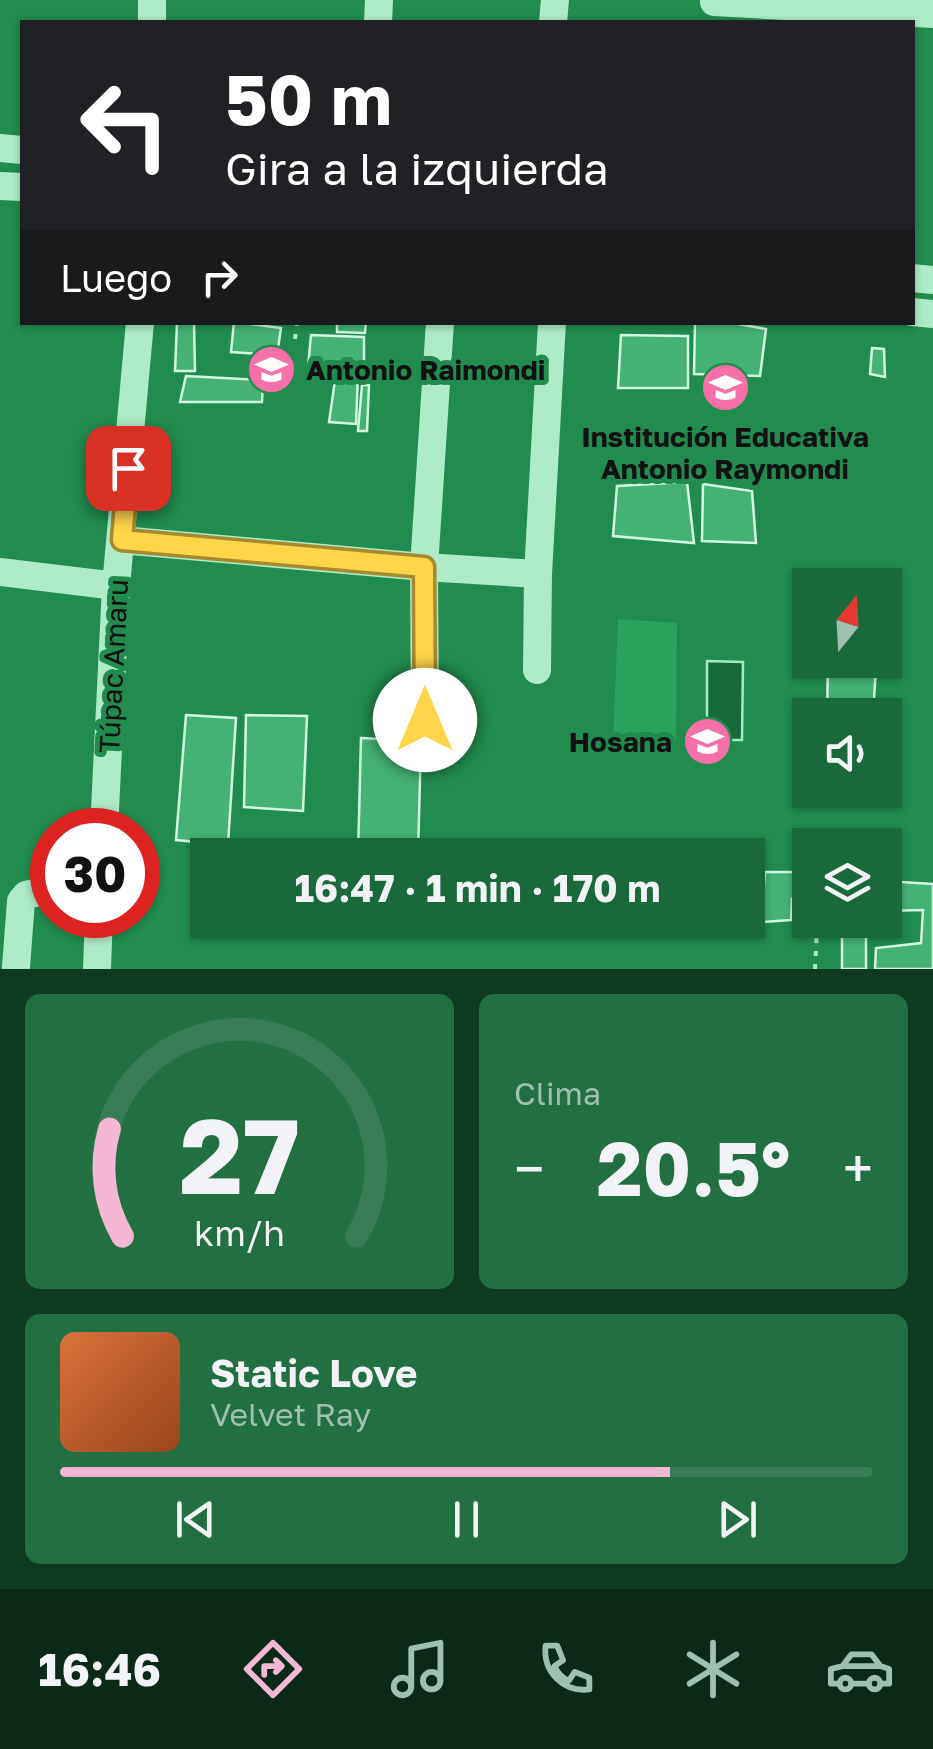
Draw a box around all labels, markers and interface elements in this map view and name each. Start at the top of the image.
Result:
text: 50 m [225,56,392,140]
icon: left [60,60,190,190]
text: Gira a la izquierda [225,141,609,195]
icon: right [192,250,247,305]
text: Luego [60,255,172,300]
school or university icon: Antonio Raimondi [245,343,297,395]
place label: Antonio Raimondi [306,353,545,386]
school or university icon: Institución Educativa Antonio Raymondi [699,362,751,414]
place label: Institución Educativa Antonio Raymondi [581,420,869,485]
pin [86,426,171,511]
icon: arrive [101,441,156,496]
north arrow [792,568,902,678]
map controls [792,568,902,938]
street label: Túpac Amaru [92,578,134,754]
position arrow [373,668,477,772]
button: sound [792,698,902,808]
school or university icon: Hosana [681,715,733,767]
place label: Hosana [569,725,672,758]
speed limit sign: 30 [30,808,160,938]
button: layers [792,828,902,938]
text: 16:47 · 1 min · 170 m [294,865,661,910]
text: Clima [514,1074,601,1112]
text: 27 [179,1092,300,1217]
text: 20.5° [597,1122,790,1213]
text: − [514,1135,544,1201]
text: + [843,1135,873,1201]
text: km/h [194,1211,285,1254]
text: Static Love [210,1350,417,1395]
text: Velvet Ray [210,1395,371,1433]
icon: previous [168,1492,223,1547]
icon: pause [439,1492,494,1547]
icon: next [710,1492,765,1547]
icon: directions [238,1634,308,1704]
icon: music [385,1634,455,1704]
icon: phone [531,1634,601,1704]
icon: climate [678,1634,748,1704]
icon: car [825,1634,895,1704]
text: 16:46 [38,1642,161,1696]

